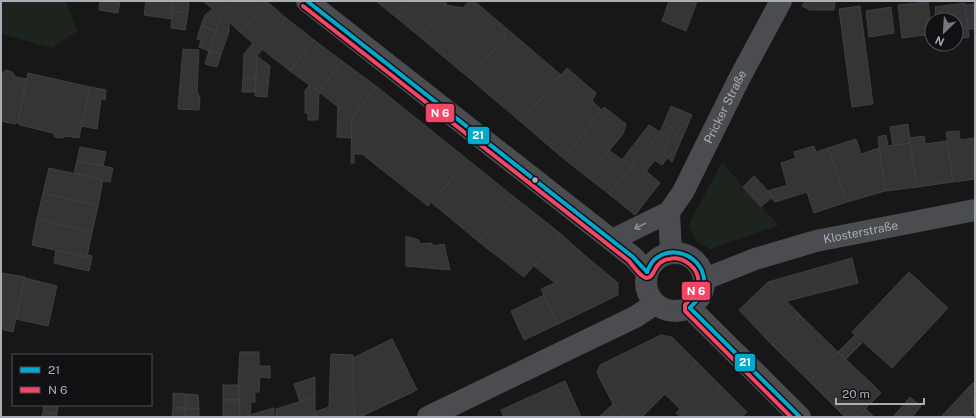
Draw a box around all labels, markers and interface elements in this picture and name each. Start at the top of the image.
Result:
north arrow [924,12,964,52]
text: N [933,34,946,48]
street label: Pricker Straße [701,68,750,146]
line badge: N 6 [425,103,455,123]
text: N 6 [431,107,449,119]
line badge: 21 [467,126,490,145]
text: 21 [472,129,484,141]
unlabelled marker [530,175,540,185]
street label: Klosterstraße [822,218,899,246]
one-way arrow [635,223,647,230]
line badge: N 6 [681,281,711,301]
text: N 6 [687,285,705,297]
line badge: 21 [734,353,756,372]
legend [12,354,152,406]
text: 21 [739,356,751,368]
text: 21 [48,363,60,377]
scale bar [836,380,924,406]
text: N 6 [48,383,67,397]
text: 20 m [842,387,870,401]

